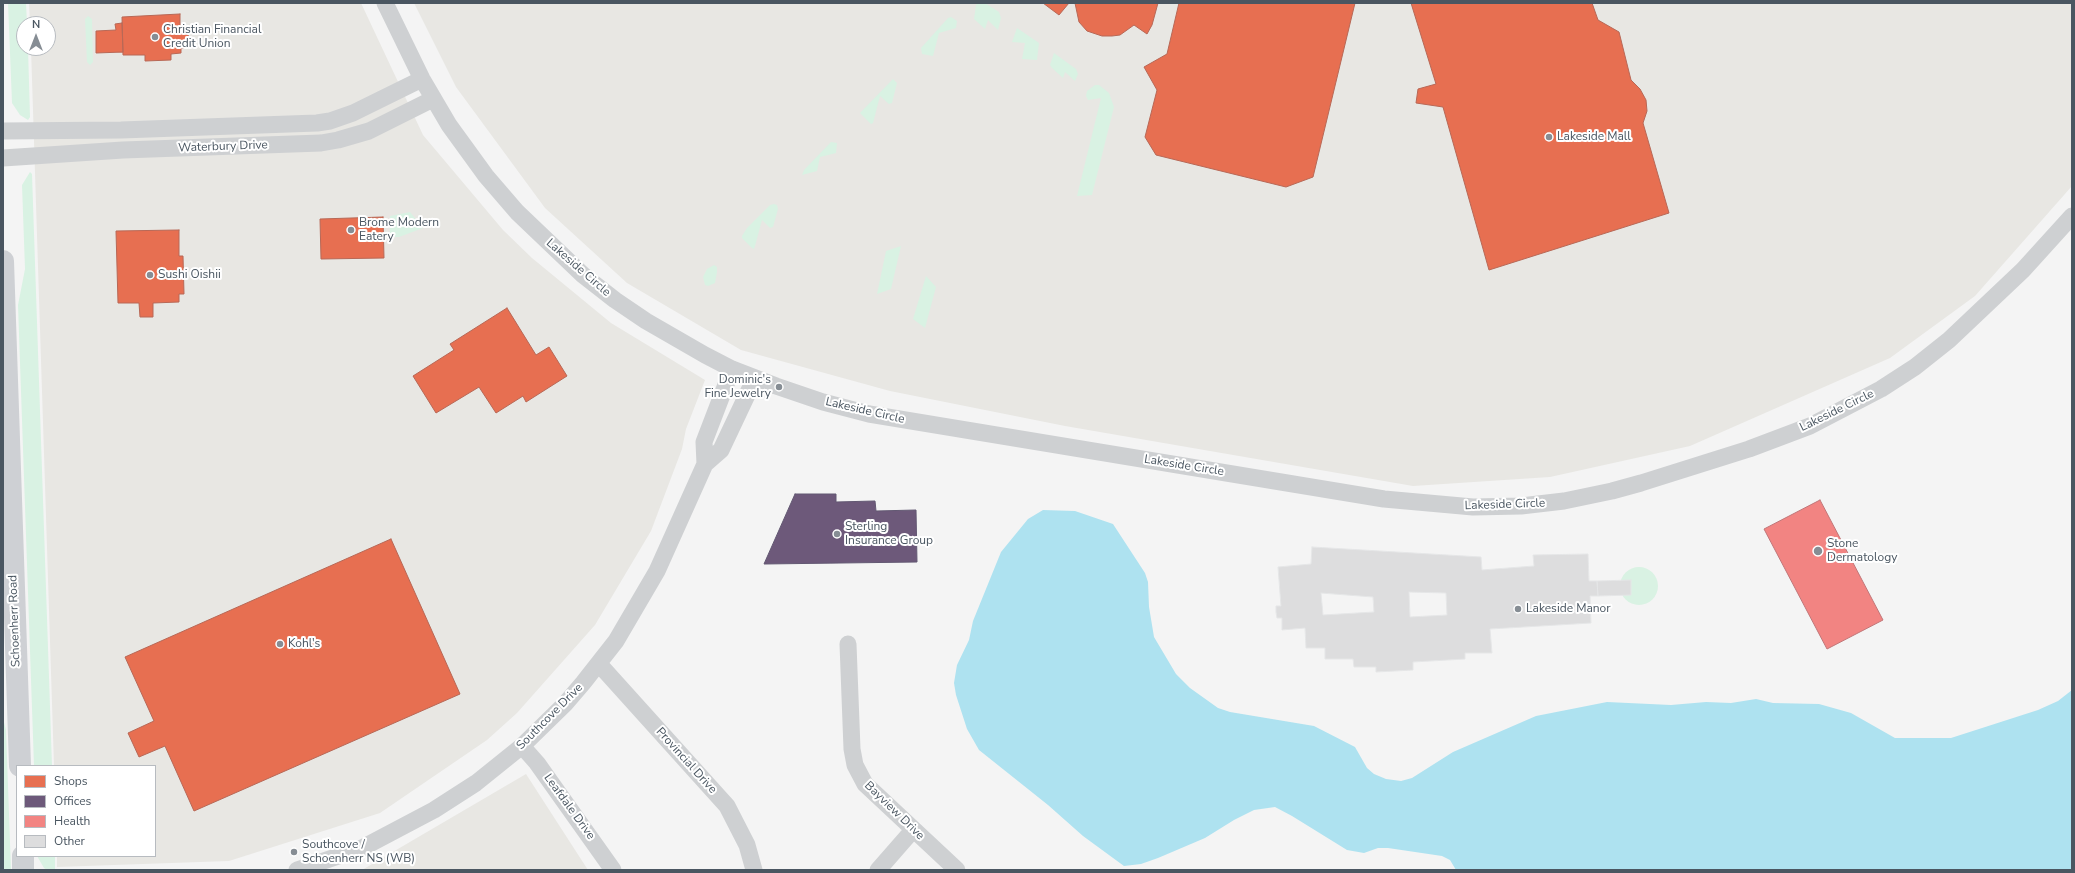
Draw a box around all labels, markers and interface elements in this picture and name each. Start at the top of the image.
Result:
north arrow [16,16,56,56]
text: N [32,17,40,32]
place label: Christian Financial Credit Union [163,23,262,51]
marker: Christian Financial Credit Union [150,32,160,42]
place label: Lakeside Mall [1557,130,1631,144]
marker: Lakeside Mall [1544,132,1554,142]
street label: Waterbury Drive [178,138,268,156]
place label: Brome Modern Eatery [359,216,439,244]
marker: Brome Modern Eatery [346,225,356,235]
street label: Lakeside Circle [543,236,613,300]
place label: Sushi Oishii [158,268,221,282]
marker: Sushi Oishii [145,270,155,280]
place label: Dominic's Fine Jewelry [704,373,771,401]
marker: Dominic's Fine Jewelry [774,382,784,392]
street label: Lakeside Circle [1798,387,1876,435]
street label: Lakeside Circle [824,395,906,427]
street label: Lakeside Circle [1143,453,1225,479]
street label: Lakeside Circle [1464,496,1546,514]
place label: Sterling Insurance Group [845,520,933,548]
marker: Sterling Insurance Group [832,529,842,539]
place label: Stone Dermatology [1827,537,1897,565]
marker: Stone Dermatology [1812,545,1824,557]
street label: Schoenherr Road [6,575,24,667]
place label: Lakeside Manor [1526,602,1611,616]
marker: Lakeside Manor [1513,604,1523,614]
place label: Kohl's [288,637,320,651]
marker: Kohl's [275,639,285,649]
street label: Southcove Drive [514,681,586,753]
street label: Provincial Drive [653,725,719,797]
legend [16,765,156,857]
street label: Leafdale Drive [540,771,598,843]
text: Shops [54,773,88,789]
street label: Bayview Drive [861,779,927,843]
text: Offices [54,793,91,809]
text: Health [54,813,90,829]
text: Other [54,833,85,849]
place label: Southcove / Schoenherr NS (WB) [302,838,415,866]
marker: Southcove / Schoenherr NS (WB) [289,847,299,857]

